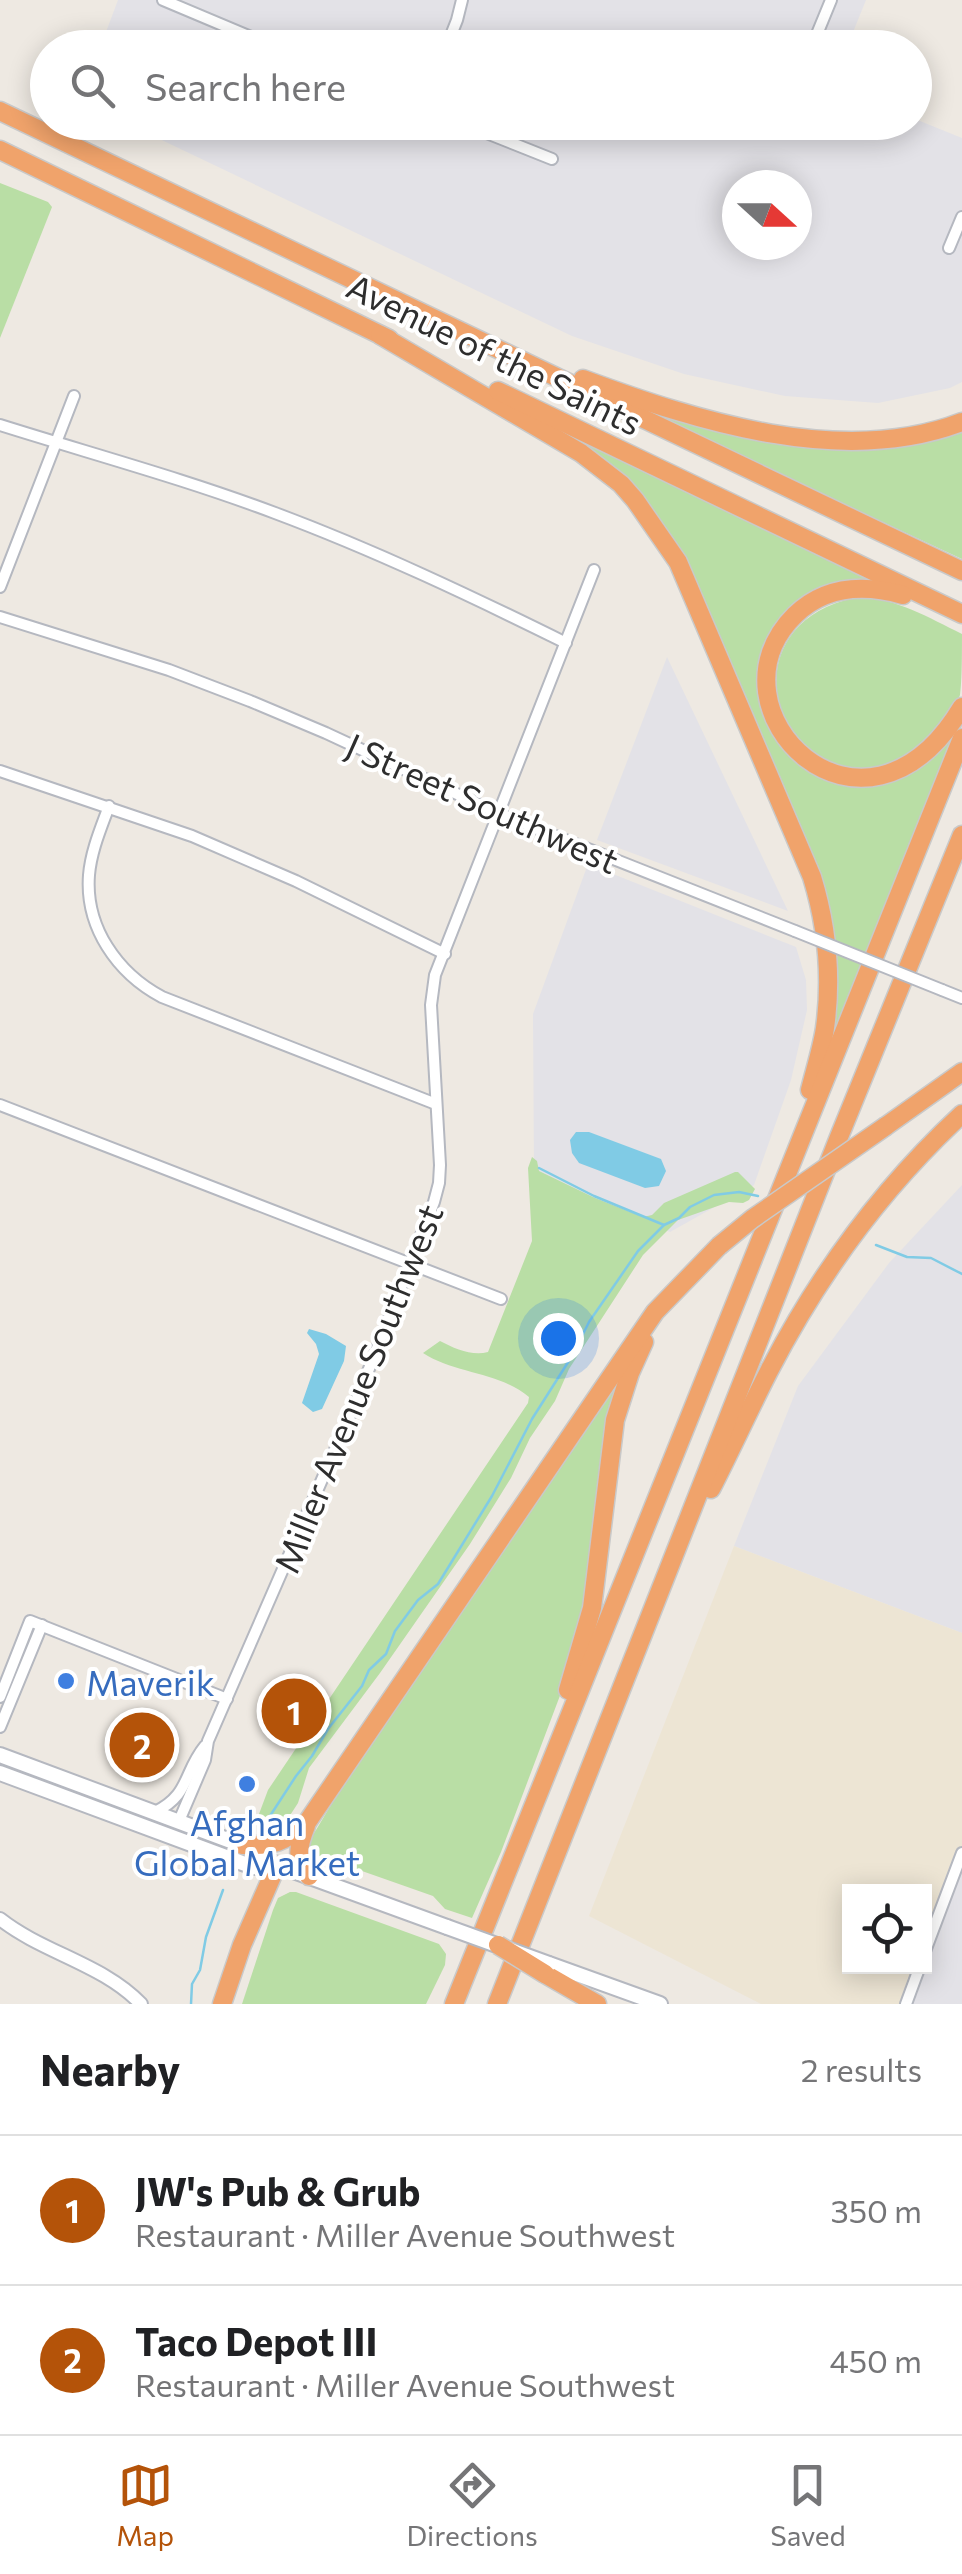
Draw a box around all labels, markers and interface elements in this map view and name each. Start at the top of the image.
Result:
search box [30,30,932,140]
icon: search [65,58,120,113]
text: Search here [145,62,346,109]
north arrow [722,170,812,260]
street label: Avenue of the Saints [341,263,649,443]
street label: J Street Southwest [340,723,626,881]
street label: Miller Avenue Southwest [263,1197,451,1579]
your location [533,1313,584,1364]
place label: Maverik [86,1660,215,1703]
marker: Maverik [55,1670,77,1692]
pin: 1 [262,1674,326,1748]
pin: 2 [110,1708,174,1782]
marker: Afghan Global Market [236,1773,258,1795]
place label: Afghan Global Market [134,1800,360,1883]
map controls [842,1884,932,1974]
button: locate [842,1884,932,1974]
text: Nearby [40,2043,180,2095]
text: 2 results [801,2049,922,2089]
text: JW's Pub & Grub [135,2167,420,2214]
text: 1 [65,2190,80,2230]
text: 350 m [830,2190,922,2230]
text: Restaurant · Miller Avenue Southwest [135,2214,675,2254]
text: Taco Depot III [135,2317,377,2364]
text: 2 [63,2340,82,2380]
text: 450 m [829,2340,922,2380]
text: Restaurant · Miller Avenue Southwest [135,2364,675,2404]
tab: Map [116,2458,174,2552]
tab: Directions [406,2458,538,2552]
tab: Saved [770,2458,846,2552]

